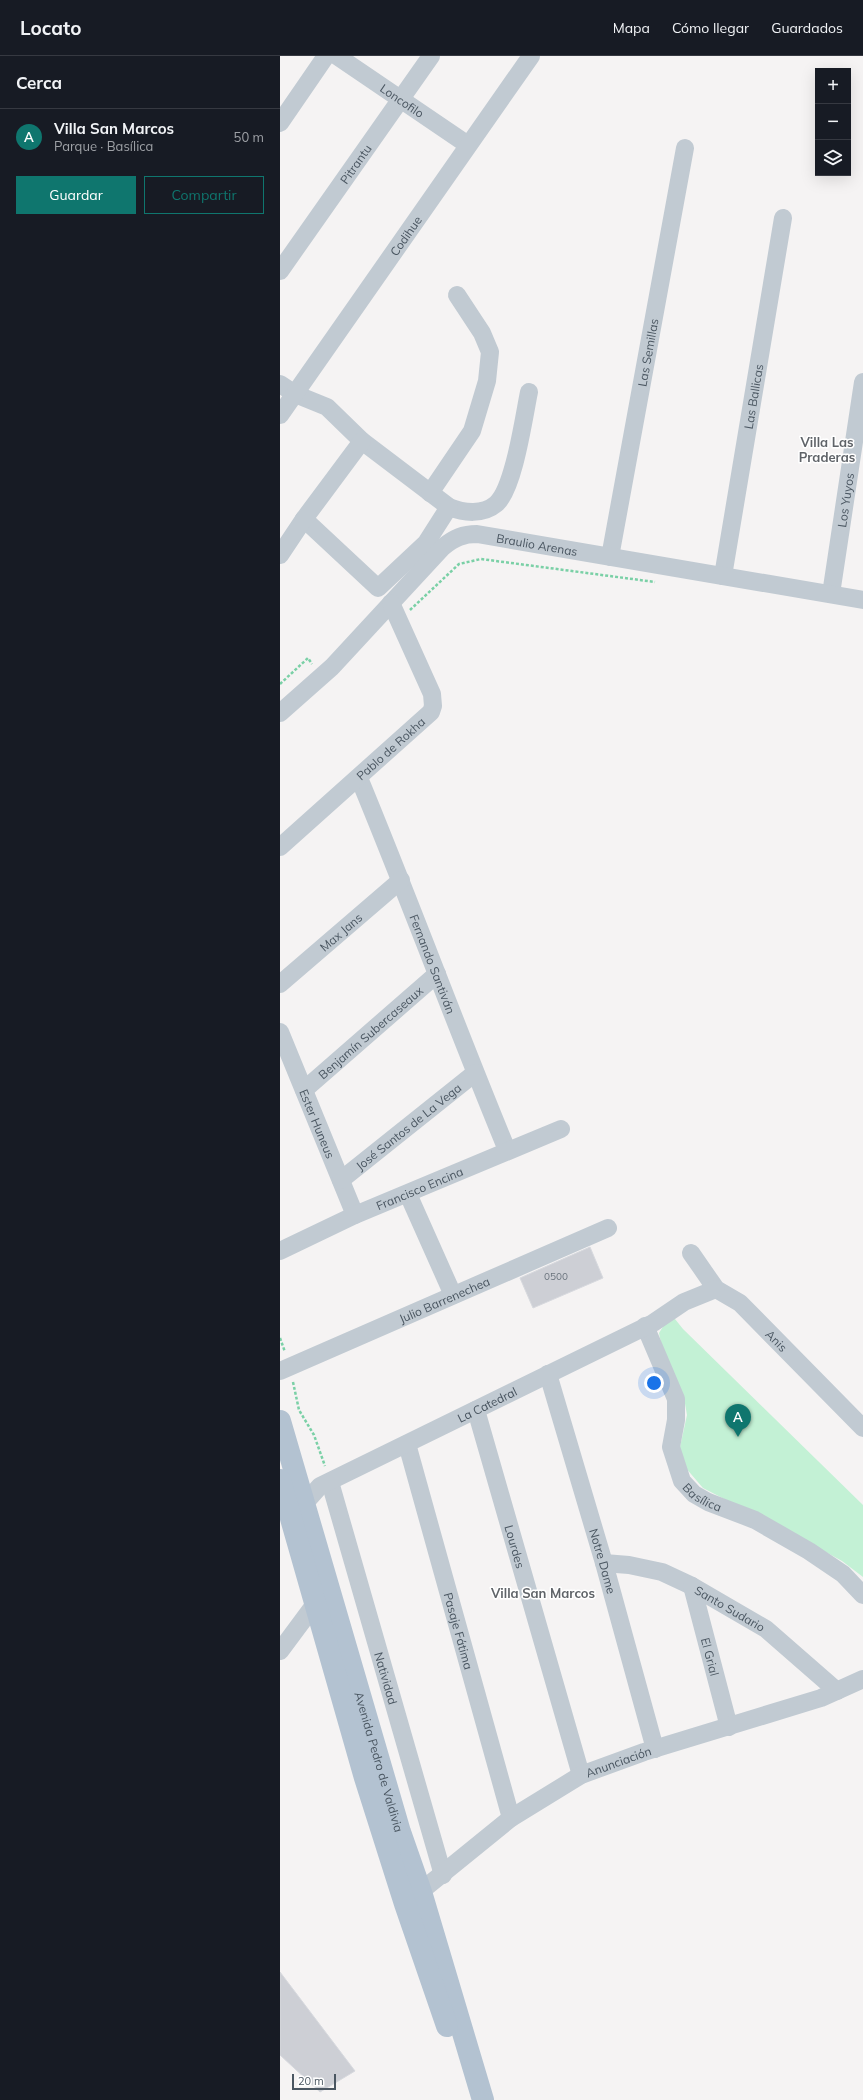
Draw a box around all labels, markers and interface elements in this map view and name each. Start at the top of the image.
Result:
text: Locato [20,16,81,40]
text: Mapa [613,19,650,37]
text: Cómo llegar [672,19,749,37]
text: Guardados [771,19,843,37]
map controls [815,68,851,176]
button: + [815,68,851,104]
text: Cerca [16,72,62,93]
street label: Loncofilo [378,80,427,121]
button: − [815,104,851,140]
text: Villa San Marcos [54,119,174,138]
text: A [24,129,34,145]
text: 50 m [234,129,264,145]
text: Parque · Basílica [54,138,153,154]
button: layers [815,140,851,176]
street label: Pitrantu [336,141,374,186]
button: Guardar [16,176,136,214]
button: Compartir [144,176,264,214]
street label: Codihue [386,213,425,258]
street label: Las Semillas [634,317,661,388]
street label: Las Ballicas [740,363,766,430]
district label: Villa Las Praderas [799,434,855,465]
street label: Los Yuyos [834,472,857,528]
street label: Braulio Arenas [495,530,579,559]
street label: Pablo de Rokha [353,714,428,783]
street label: Max Jans [316,909,365,954]
street label: Fernando Santiván [407,912,459,1016]
street label: Benjamín Subercaseaux [315,982,426,1082]
street label: José Santos de La Vega [352,1080,464,1173]
street label: Ester Huneus [297,1087,338,1161]
street label: Francisco Encina [374,1163,465,1213]
house number: 0500 [544,1270,568,1283]
street label: Julio Barrenechea [396,1273,492,1326]
street label: Anis [763,1326,791,1354]
your location [644,1373,664,1393]
street label: La Catedral [455,1383,519,1425]
pin: A [725,1404,751,1437]
street label: Basílica [680,1480,724,1514]
street label: Lourdes [502,1523,529,1570]
street label: Notre Dame [587,1527,620,1595]
street label: Santo Sudario [692,1582,768,1634]
district label: Villa San Marcos [490,1585,595,1601]
street label: Pasaje Fátima [441,1591,477,1671]
street label: El Grial [698,1636,723,1677]
street label: Natividad [372,1650,401,1706]
street label: Avenida Pedro de Valdivia [352,1690,407,1834]
street label: Anunciación [584,1743,653,1780]
scale bar [292,2072,336,2091]
text: 20 m [298,2074,324,2088]

